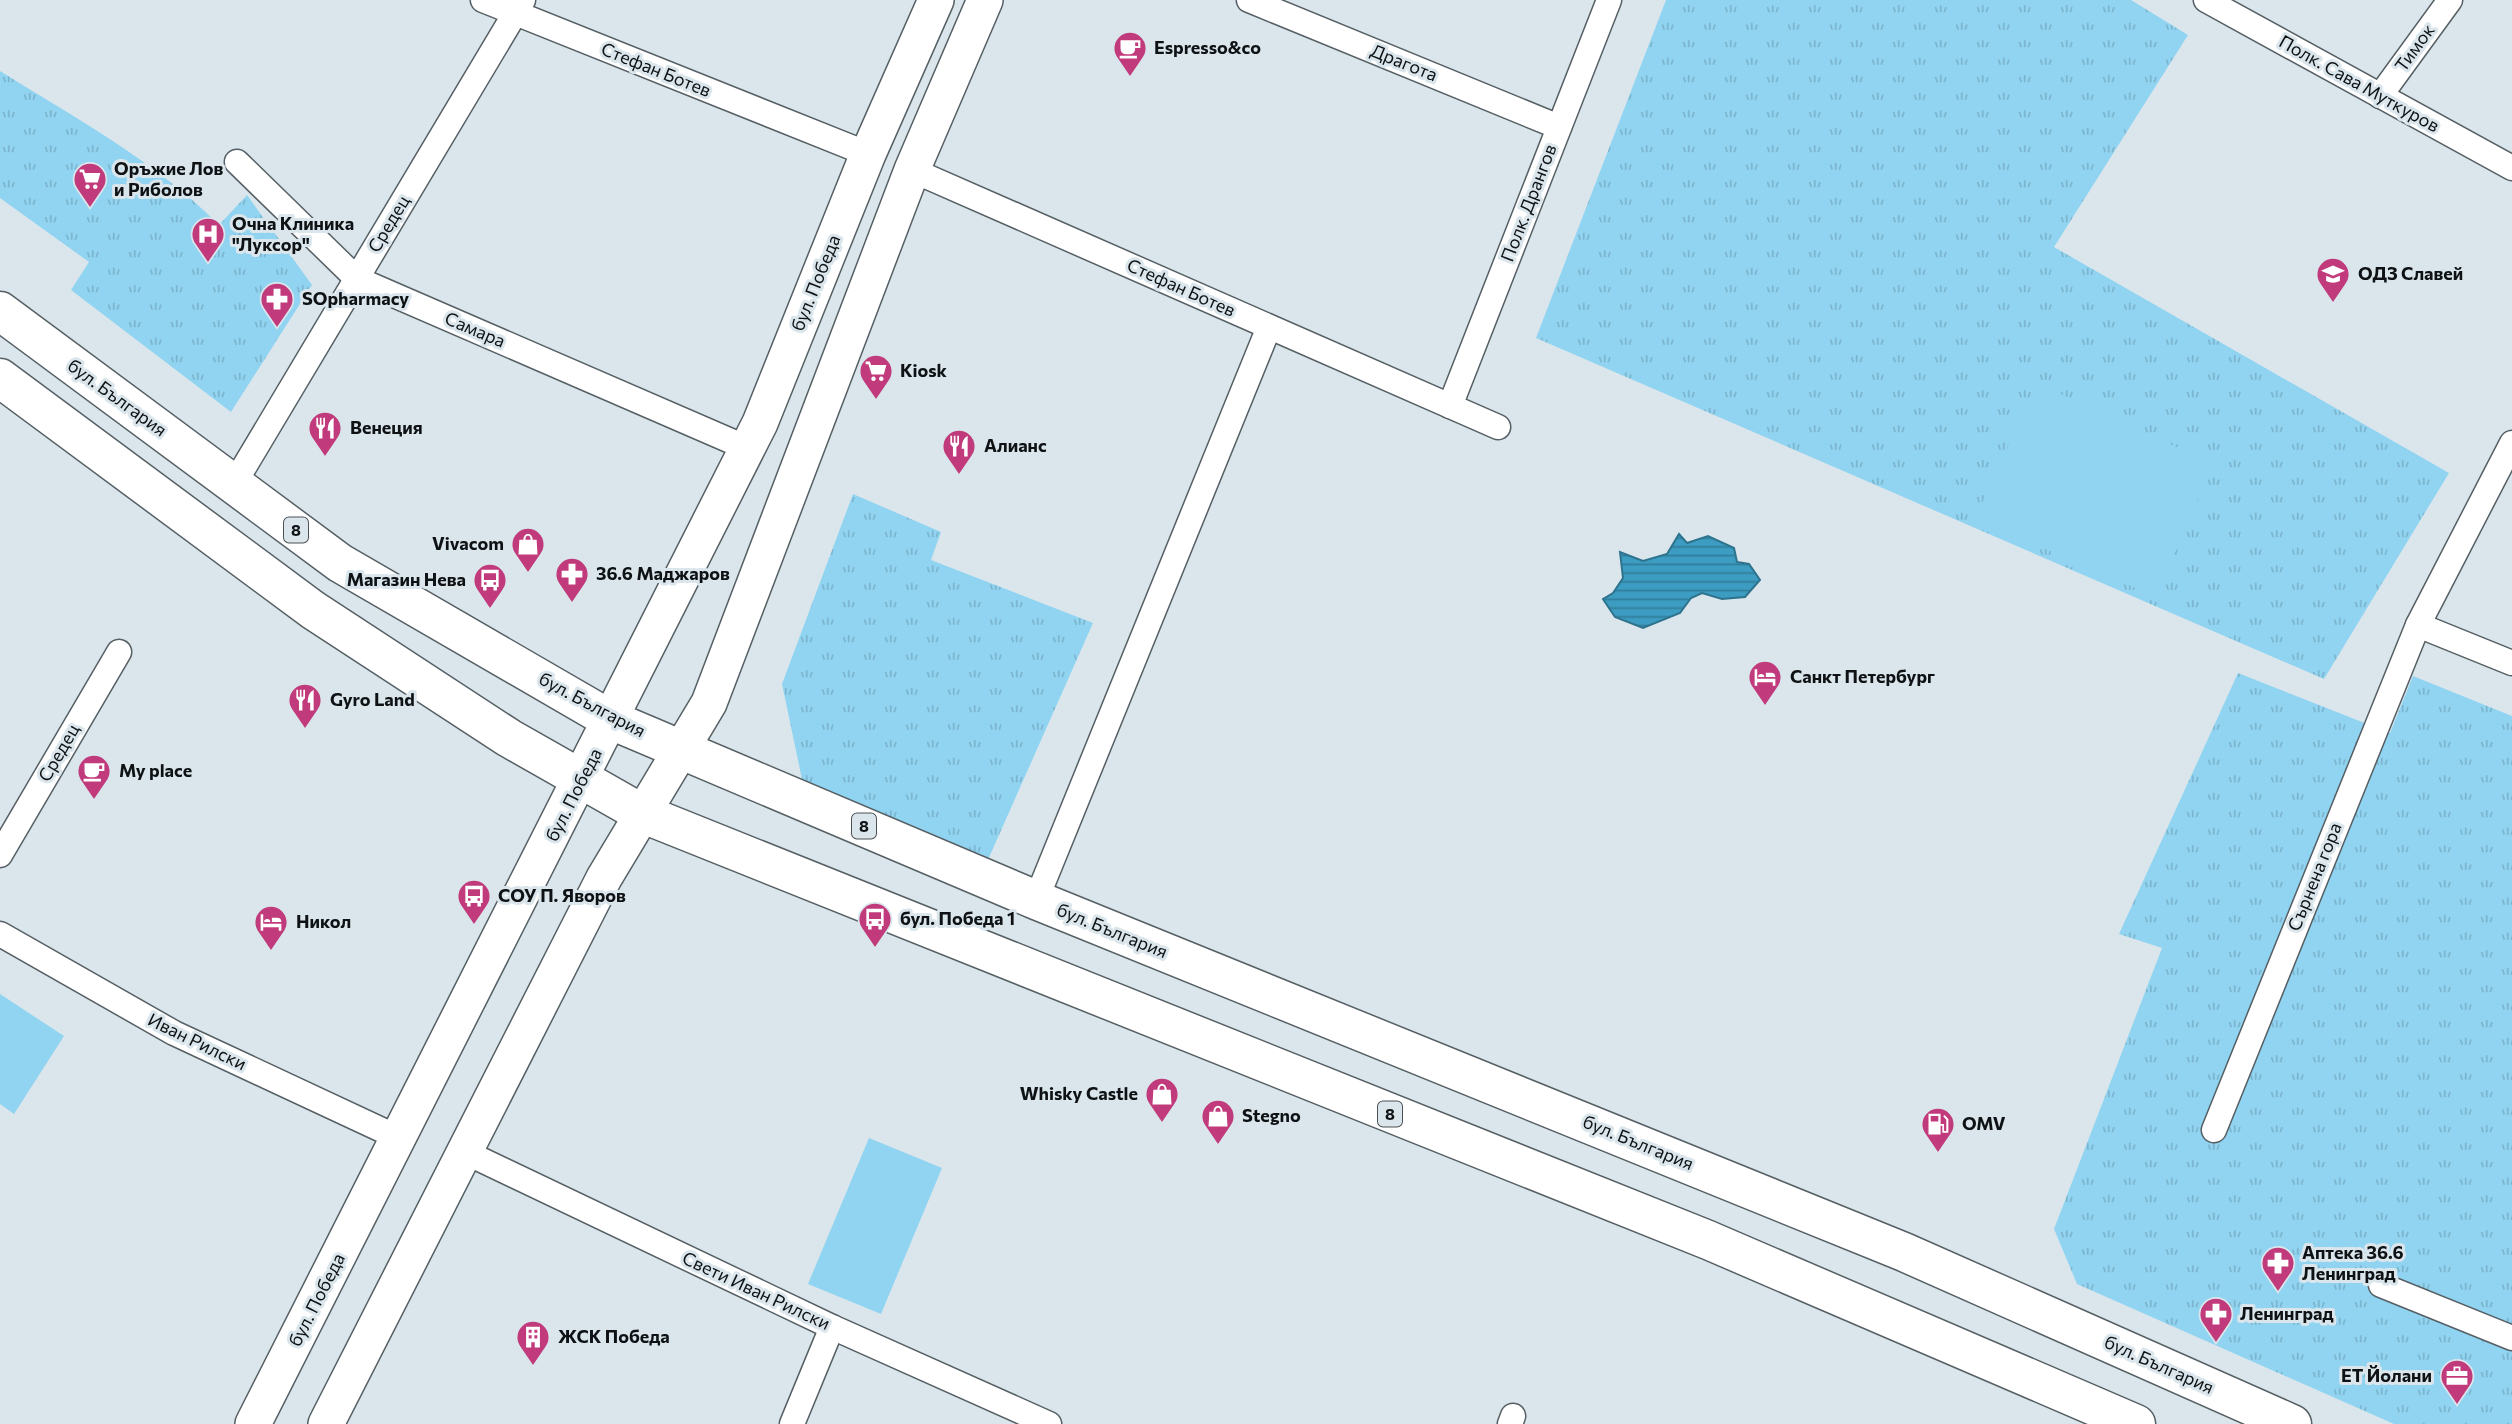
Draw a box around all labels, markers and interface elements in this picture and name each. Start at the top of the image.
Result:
street label: Тимок [2390,19,2439,76]
cafe icon: Espresso&co [1111,29,1149,78]
street label: Полк. Сава Муткуров [2275,30,2444,136]
place label: Espresso&co [1154,36,1261,58]
street label: Стефан Ботев [598,37,714,101]
street label: Драгота [1368,39,1441,85]
street label: Полк. Дрангов [1496,141,1561,264]
place label: Оръжие Лов и Риболов [114,157,224,200]
supermarket icon: Оръжие Лов и Риболов [71,160,109,209]
street label: Средец [363,190,414,256]
place label: Очна Клиника "Луксор" [232,212,354,255]
hospital icon: Очна Клиника "Луксор" [189,215,227,264]
street label: бул. Победа [786,231,844,334]
street label: Стефан Ботев [1124,253,1239,321]
school or university icon: ОДЗ Славей [2314,255,2352,304]
place label: ОДЗ Славей [2358,262,2463,284]
pharmacy icon: SOpharmacy [258,280,296,329]
place label: SOpharmacy [302,287,409,309]
street label: Самара [442,307,509,352]
supermarket icon: Kiosk [857,352,895,401]
street label: бул. България [64,354,172,441]
place label: Kiosk [900,359,948,381]
restaurant icon: Венеция [306,409,344,458]
place label: Венеция [350,416,423,438]
restaurant icon: Алианс [940,427,978,476]
place label: Алианс [984,434,1047,456]
road number: 8 [284,517,308,542]
shop icon: Vivacom [509,525,547,574]
place label: Vivacom [432,532,504,554]
pharmacy icon: 36.6 Маджаров [553,555,591,604]
bus stop icon: Магазин Нева [471,561,509,610]
place label: 36.6 Маджаров [596,562,730,584]
place label: Магазин Нева [347,568,466,590]
hotel icon: Санкт Петербург [1746,658,1784,707]
place label: Санкт Петербург [1790,665,1935,687]
street label: бул. България [535,667,650,741]
restaurant icon: Gyro Land [286,681,324,730]
place label: Gyro Land [330,688,415,710]
street label: Средец [33,719,84,785]
street label: бул. Победа [540,744,606,845]
cafe icon: My place [75,752,113,801]
place label: My place [119,759,192,781]
road number: 8 [852,814,876,838]
street label: Сърнена гора [2282,819,2346,934]
bus stop icon: СОУ П. Яворов [455,877,493,926]
place label: СОУ П. Яворов [498,884,626,906]
street label: бул. България [1054,898,1171,962]
bus stop icon: бул. Победа 1 [856,900,894,949]
hotel icon: Никол [252,903,290,952]
place label: бул. Победа 1 [900,907,1015,929]
place label: Никол [296,910,351,932]
street label: Иван Рилски [145,1008,250,1074]
shop icon: Whisky Castle [1143,1075,1181,1124]
place label: Whisky Castle [1020,1082,1138,1104]
shop icon: Stegno [1199,1097,1237,1146]
road number: 8 [1378,1102,1402,1126]
place label: Stegno [1242,1104,1301,1126]
fuel station icon: OMV [1919,1105,1957,1154]
street label: бул. България [1580,1110,1697,1174]
place label: OMV [1962,1112,2006,1134]
place label: Аптека 36.6 Ленинград [2302,1241,2404,1284]
pharmacy icon: Аптека 36.6 Ленинград [2259,1244,2297,1293]
street label: Свети Иван Рилски [679,1246,834,1334]
street label: бул. Победа [283,1249,349,1350]
pharmacy icon: Ленинград [2197,1295,2235,1344]
place label: Ленинград [2240,1302,2333,1324]
building icon: ЖСК Победа [514,1318,552,1367]
place label: ЖСК Победа [558,1325,670,1347]
street label: бул. България [2101,1330,2218,1398]
office icon: ЕТ Йолани [2438,1357,2476,1406]
place label: ЕТ Йолани [2341,1364,2432,1386]

